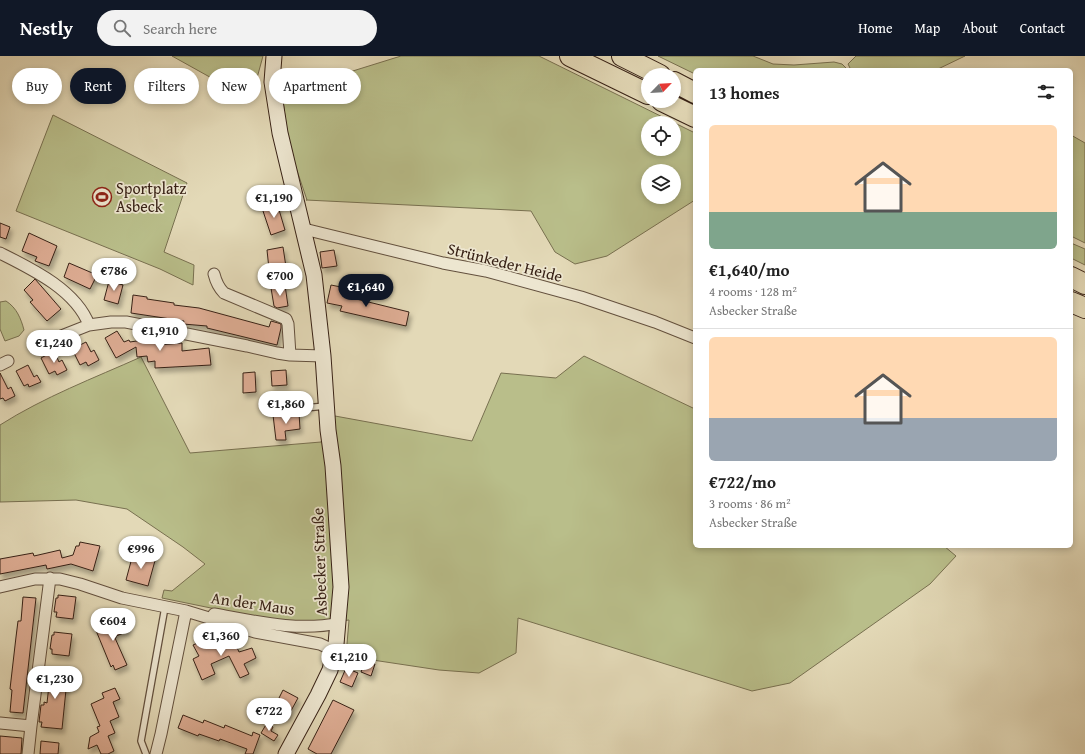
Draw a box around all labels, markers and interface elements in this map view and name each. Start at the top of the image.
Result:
search box [97,10,377,46]
text: Nestly [20,14,73,42]
icon: search [111,17,133,39]
text: Search here [143,18,217,39]
text: Home [858,18,893,38]
text: Map [915,18,940,38]
text: About [962,18,998,38]
text: Contact [1020,18,1065,38]
chip: Buy [12,68,62,104]
chip: Rent [70,68,126,104]
chip: Filters [134,68,199,104]
chip: New [207,68,261,104]
chip: Apartment [269,68,361,104]
north arrow [641,68,681,108]
map controls [641,68,681,204]
text: 13 homes [709,80,780,105]
icon: filters [1035,81,1057,103]
button: locate [641,116,681,156]
icon: home [847,151,919,223]
button: layers [641,164,681,204]
place label: Sportplatz Asbeck [116,176,186,218]
pin: €1,190 [241,185,307,219]
sports icon: Sportplatz Asbeck [91,186,113,208]
text: €1,190 [255,188,293,207]
street label: Strünkeder Heide [445,236,565,288]
text: €1,640/mo [709,257,790,282]
pin: €786 [90,258,138,292]
text: €786 [101,261,127,280]
pin: €700 [256,263,304,297]
text: €700 [267,266,293,285]
pin: €1,640 [333,274,399,308]
text: €1,640 [347,277,385,296]
text: 4 rooms · 128 m² [709,282,797,301]
text: Asbecker Straße [709,301,797,320]
pin: €1,910 [127,318,193,352]
text: €1,910 [141,321,179,340]
pin: €1,240 [21,330,87,364]
text: €1,240 [35,333,73,352]
icon: home [847,363,919,435]
pin: €1,860 [253,391,319,425]
text: €1,860 [267,394,305,413]
text: €722/mo [709,469,776,494]
text: 3 rooms · 86 m² [709,494,791,513]
street label: Asbecker Straße [305,507,333,617]
text: Asbecker Straße [709,513,797,532]
pin: €996 [117,536,165,570]
text: €996 [128,539,154,558]
street label: An der Maus [210,585,296,621]
pin: €604 [89,608,137,642]
text: €604 [100,611,126,630]
pin: €1,360 [188,623,254,657]
text: €1,360 [202,626,240,645]
pin: €1,210 [316,644,382,678]
text: €1,210 [330,647,368,666]
pin: €1,230 [22,666,88,700]
text: €1,230 [36,669,74,688]
pin: €722 [245,698,293,732]
text: €722 [256,701,282,720]

